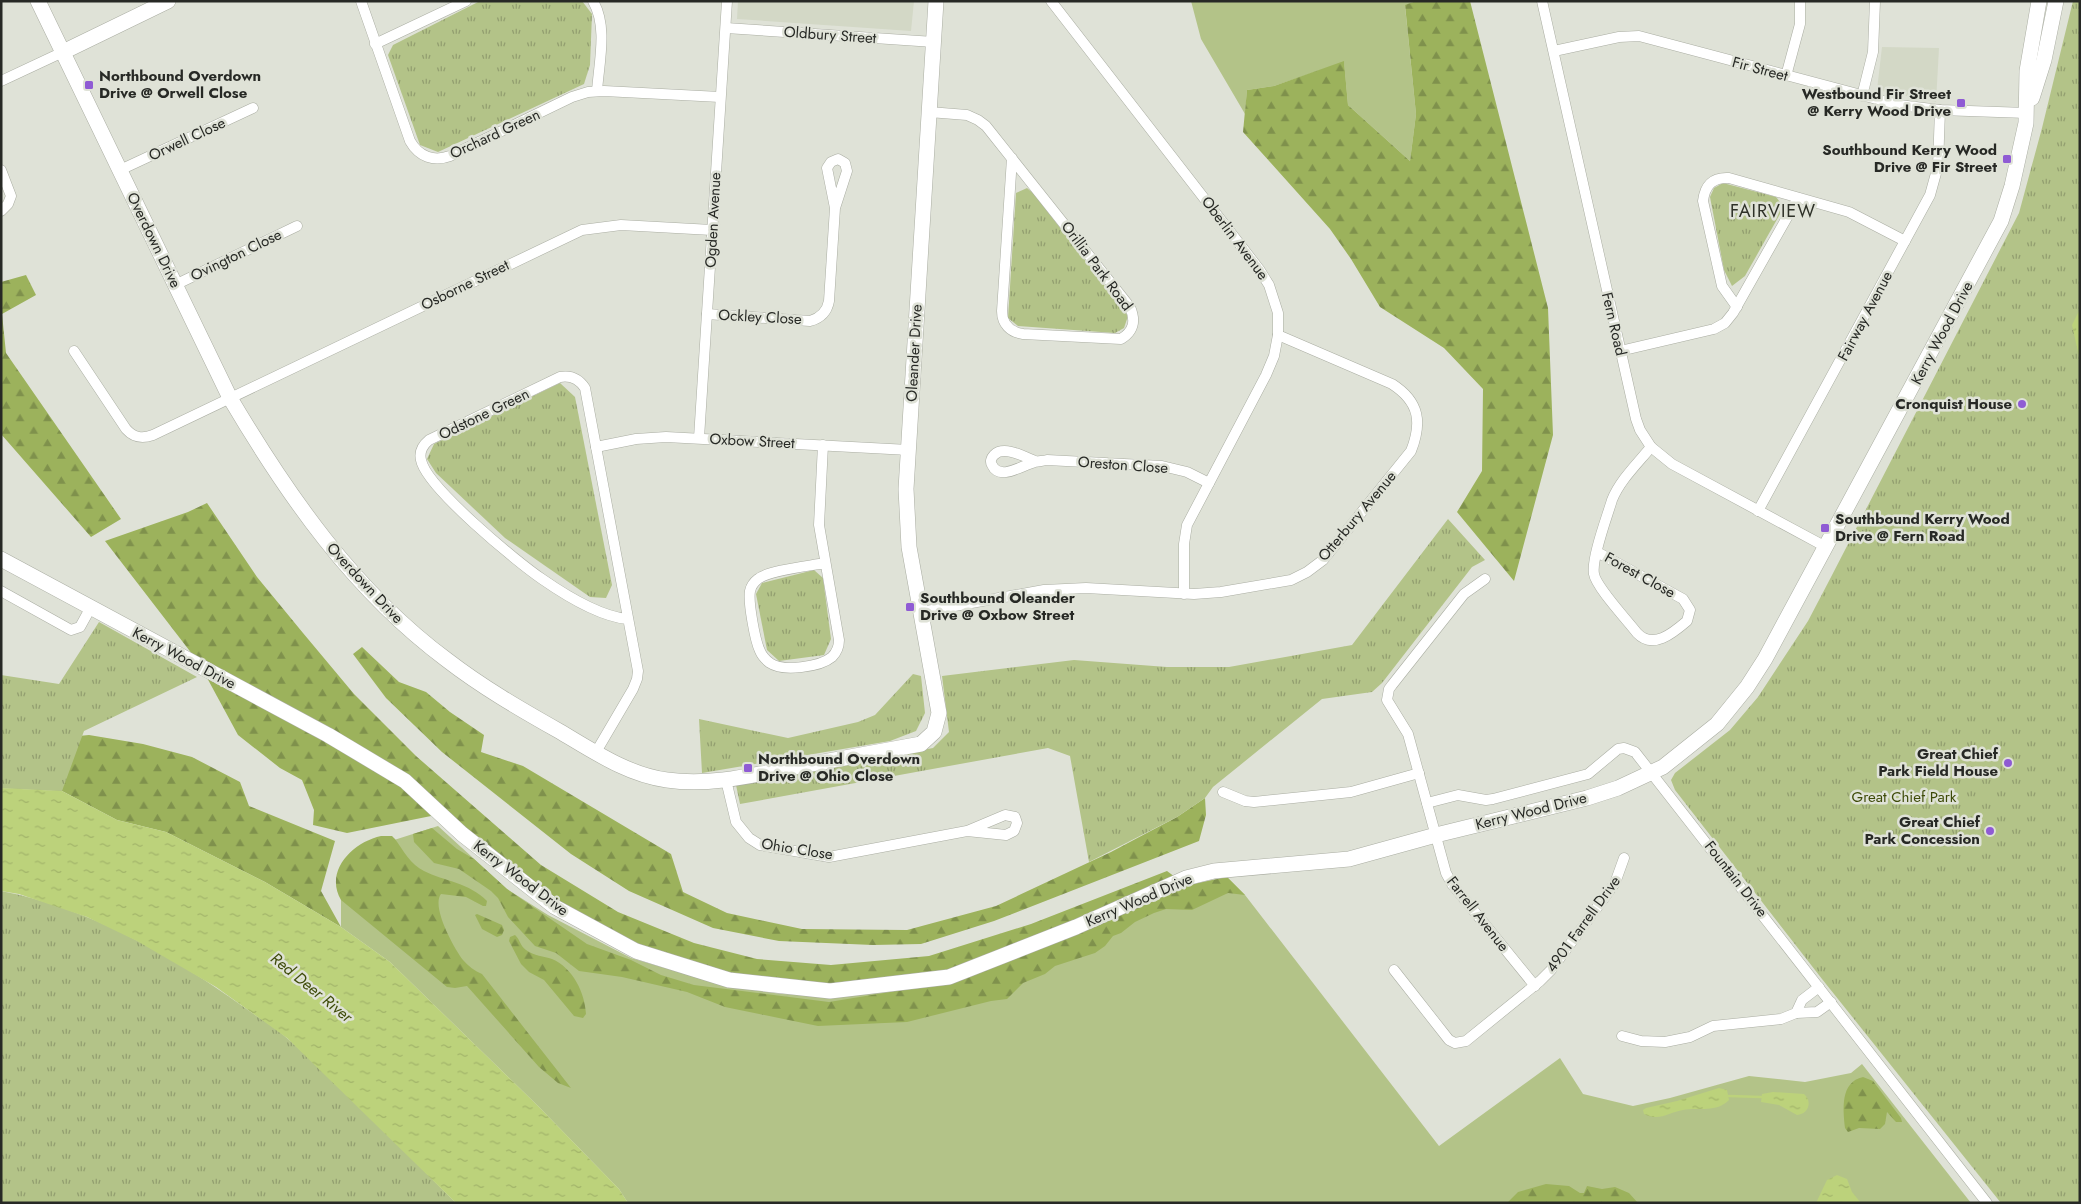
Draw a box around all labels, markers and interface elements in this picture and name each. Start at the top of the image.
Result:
street label: Oldbury Street [783,21,877,49]
street label: Fir Street [1730,51,1791,87]
place label: Northbound Overdown Drive @ Orwell Close [99,65,261,104]
marker: Northbound Overdown Drive @ Orwell Close [83,79,95,91]
place label: Westbound Fir Street @ Kerry Wood Drive [1802,83,1951,122]
marker: Westbound Fir Street @ Kerry Wood Drive [1955,97,1967,109]
street label: Orchard Green [446,104,544,164]
street label: Orwell Close [145,112,229,166]
place label: Southbound Kerry Wood Drive @ Fir Street [1822,139,1997,178]
marker: Southbound Kerry Wood Drive @ Fir Street [2001,153,2013,165]
street label: Ogden Avenue [700,171,727,268]
street label: Overdown Drive [121,189,187,292]
street label: Oberlin Avenue [1196,192,1274,285]
district label: FAIRVIEW [1730,198,1816,224]
street label: Orillia Park Road [1056,217,1138,315]
street label: Ovington Close [187,223,285,287]
street label: Osborne Street [417,254,513,316]
street label: Fairway Avenue [1832,267,1898,365]
street label: Kerry Wood Drive [1906,277,1979,389]
street label: Fern Road [1596,290,1632,358]
street label: Ockley Close [718,304,802,330]
street label: Oleander Drive [900,304,928,402]
street label: Odstone Green [435,383,533,445]
place label: Cronquist House [1895,393,2012,415]
marker: Cronquist House [2016,398,2028,410]
street label: Oxbow Street [709,428,795,454]
street label: Oreston Close [1077,451,1169,479]
street label: Otterbury Avenue [1313,466,1402,566]
place label: Southbound Kerry Wood Drive @ Fern Road [1835,508,2010,547]
marker: Southbound Kerry Wood Drive @ Fern Road [1819,522,1831,534]
street label: Overdown Drive [322,538,409,629]
street label: Forest Close [1601,547,1680,604]
place label: Southbound Oleander Drive @ Oxbow Street [920,587,1076,626]
marker: Southbound Oleander Drive @ Oxbow Street [904,601,916,613]
street label: Kerry Wood Drive [128,622,240,695]
place label: Great Chief Park Field House [1878,743,1999,782]
place label: Northbound Overdown Drive @ Ohio Close [758,748,920,787]
marker: Great Chief Park Field House [2002,757,2014,769]
marker: Northbound Overdown Drive @ Ohio Close [742,762,754,774]
street label: Kerry Wood Drive [1473,786,1589,835]
park label: Great Chief Park [1852,786,1957,808]
place label: Great Chief Park Concession [1864,811,1981,850]
marker: Great Chief Park Concession [1984,825,1996,837]
street label: Ohio Close [760,833,835,866]
street label: Kerry Wood Drive [469,835,573,921]
street label: Fountain Drive [1699,836,1773,922]
street label: Kerry Wood Drive [1082,867,1196,932]
street label: 4901 Farrell Drive [1540,871,1626,977]
street label: Farrell Avenue [1442,872,1515,957]
water label: Red Deer River [266,947,359,1029]

